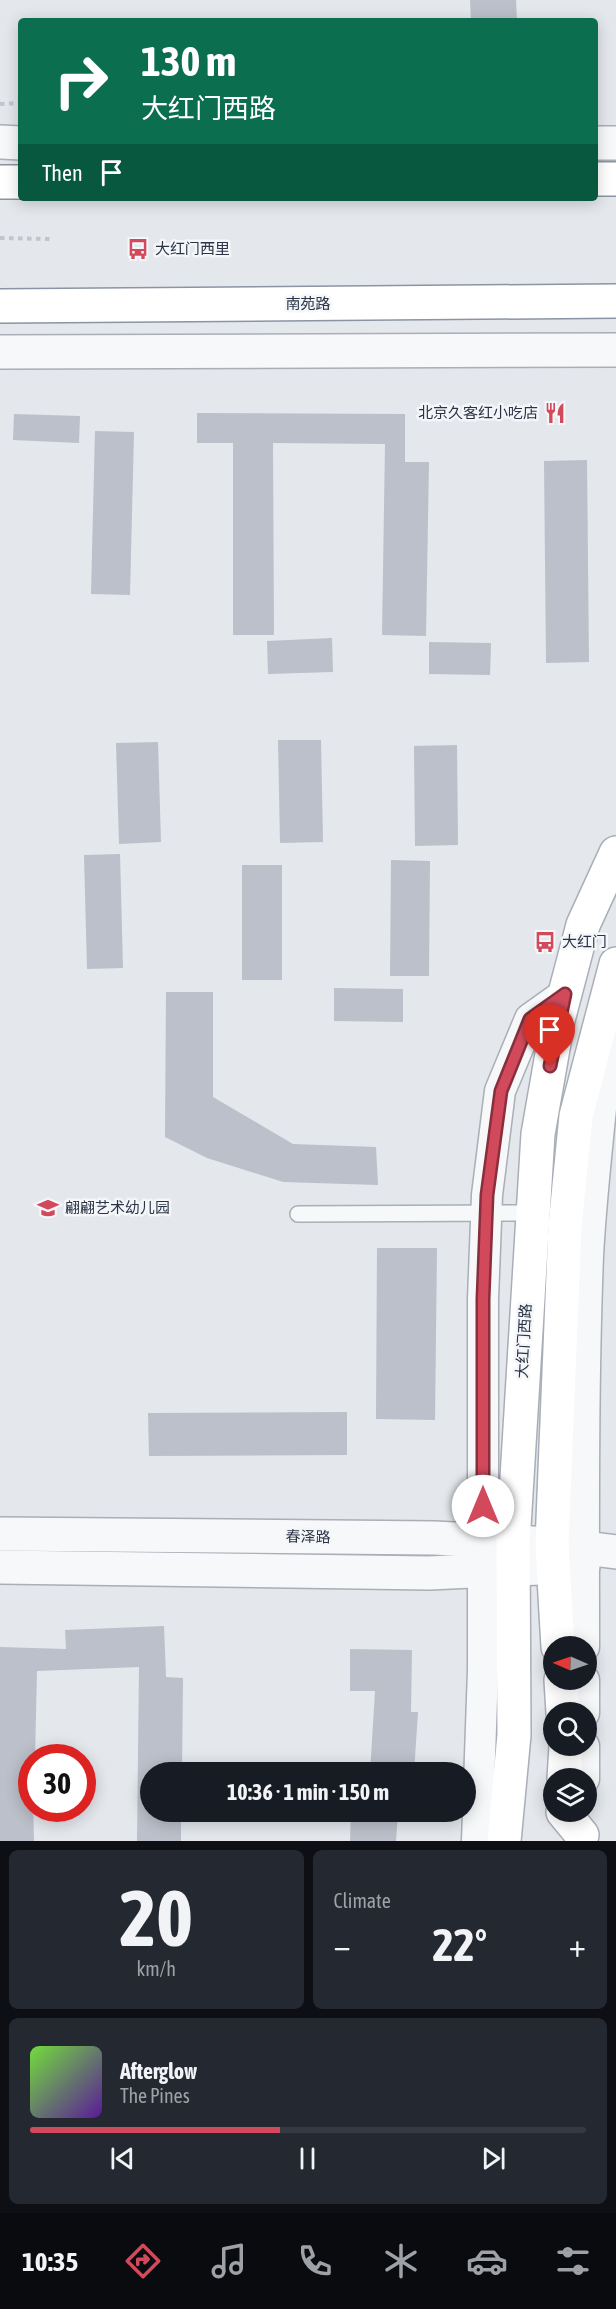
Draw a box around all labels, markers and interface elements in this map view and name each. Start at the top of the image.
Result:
text: 130 m [141,37,236,85]
icon: right [42,42,120,120]
text: 大红门西路 [141,93,276,124]
icon: arrive [95,156,128,189]
text: Then [42,160,83,186]
bus stop icon: 大红门西里 [126,237,150,261]
place label: 大红门西里 [155,240,230,257]
street label: 南苑路 [285,295,331,312]
restaurant icon: 北京久客红小吃店 [543,401,567,425]
place label: 北京久客红小吃店 [418,404,538,421]
bus stop icon: 大红门 [533,930,557,954]
place label: 大红门 [562,933,607,950]
pin [524,1004,575,1066]
icon: arrive [533,1013,566,1046]
school or university icon: 翩翩艺术幼儿园 [36,1196,60,1220]
place label: 翩翩艺术幼儿园 [65,1199,170,1216]
street label: 大红门西路 [513,1303,534,1379]
position arrow [451,1474,515,1538]
street label: 春泽路 [285,1528,331,1545]
north arrow [543,1636,597,1690]
map controls [543,1636,597,1822]
button: search [543,1702,597,1756]
speed limit sign: 30 [18,1744,96,1822]
button: layers [543,1768,597,1822]
text: 10:36 · 1 min · 150 m [227,1779,389,1805]
text: 20 [120,1873,193,1963]
text: Climate [334,1889,391,1912]
text: 22° [432,1919,487,1971]
text: − [334,1926,351,1964]
text: + [569,1926,586,1964]
text: km/h [136,1957,176,1980]
text: Afterglow [120,2058,197,2084]
text: The Pines [120,2084,190,2107]
icon: previous [106,2142,139,2175]
icon: pause [291,2142,324,2175]
icon: next [477,2142,510,2175]
icon: directions [122,2240,164,2282]
icon: music [208,2240,250,2282]
icon: phone [294,2240,336,2282]
icon: climate [380,2240,422,2282]
icon: car [466,2240,508,2282]
icon: filters [552,2240,594,2282]
text: 10:35 [22,2246,78,2277]

